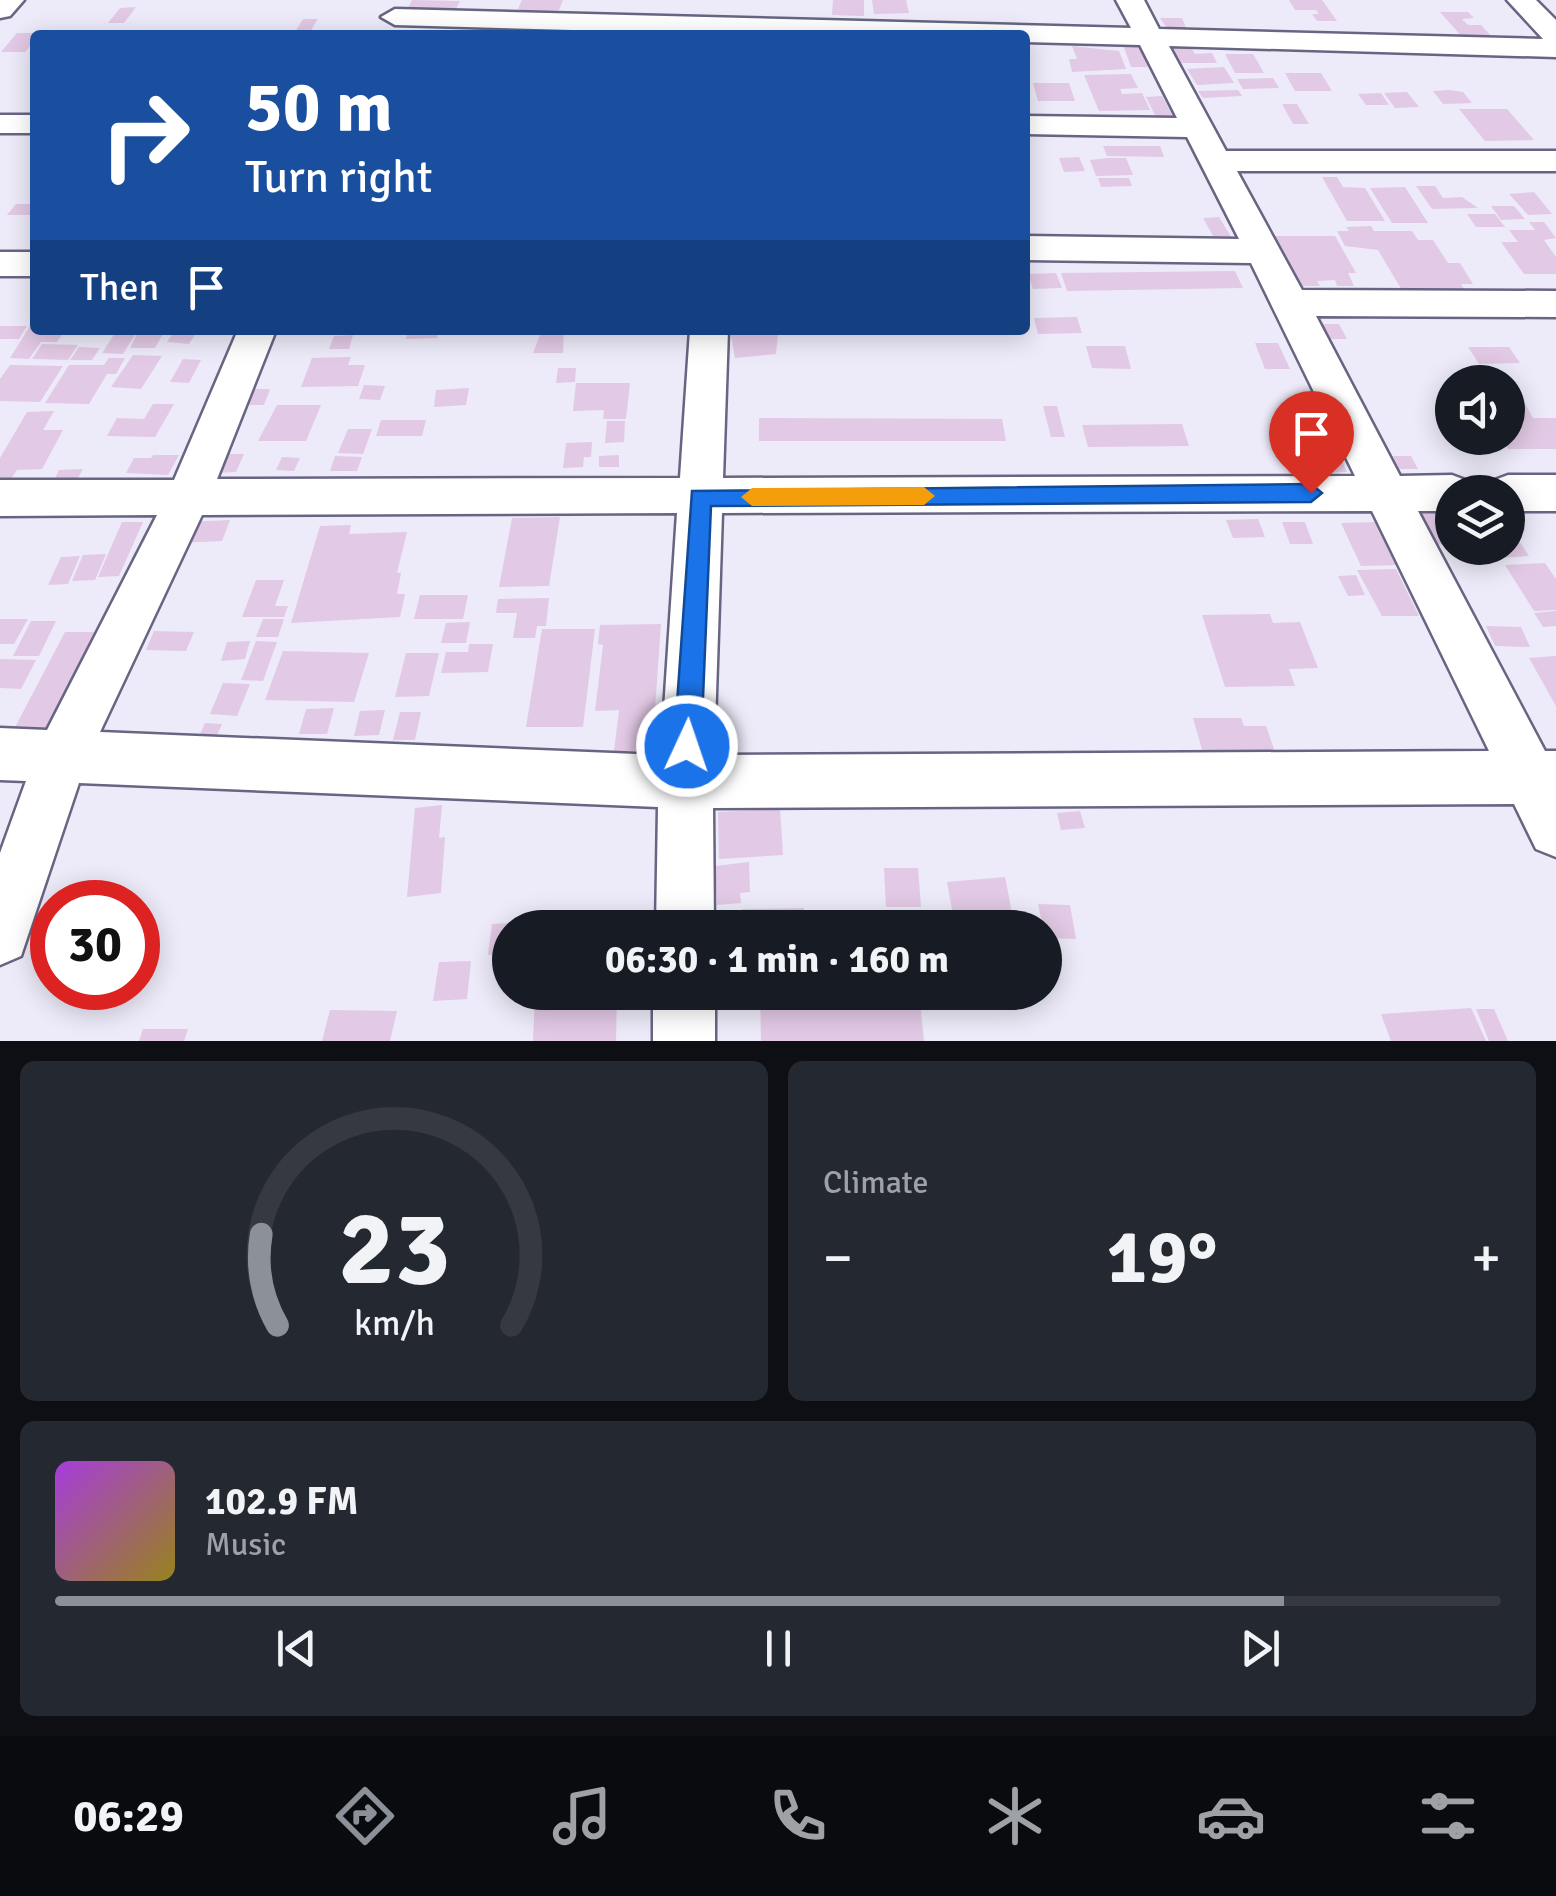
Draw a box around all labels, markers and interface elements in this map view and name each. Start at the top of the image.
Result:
text: 50 m [245,64,393,150]
icon: right [80,70,210,200]
text: Turn right [245,150,433,205]
icon: arrive [179,260,234,315]
text: Then [80,264,159,311]
map controls [1435,365,1525,565]
button: sound [1435,365,1525,455]
pin [1269,391,1354,494]
icon: arrive [1284,406,1339,461]
button: layers [1435,475,1525,565]
position arrow [635,694,739,798]
speed limit sign: 30 [30,880,160,1010]
text: 06:30 · 1 min · 160 m [605,936,949,983]
text: Climate [823,1163,929,1202]
text: 23 [338,1185,450,1313]
text: 19° [1107,1211,1218,1304]
text: − [823,1224,853,1292]
text: + [1471,1224,1501,1292]
text: km/h [354,1301,434,1345]
text: 102.9 FM [205,1478,358,1525]
text: Music [205,1525,286,1564]
icon: previous [269,1621,324,1676]
icon: pause [751,1621,806,1676]
icon: next [1233,1621,1288,1676]
icon: directions [330,1781,400,1851]
icon: music [547,1781,617,1851]
icon: phone [763,1781,833,1851]
icon: climate [980,1781,1050,1851]
icon: car [1196,1781,1266,1851]
icon: filters [1413,1781,1483,1851]
text: 06:29 [73,1789,184,1844]

